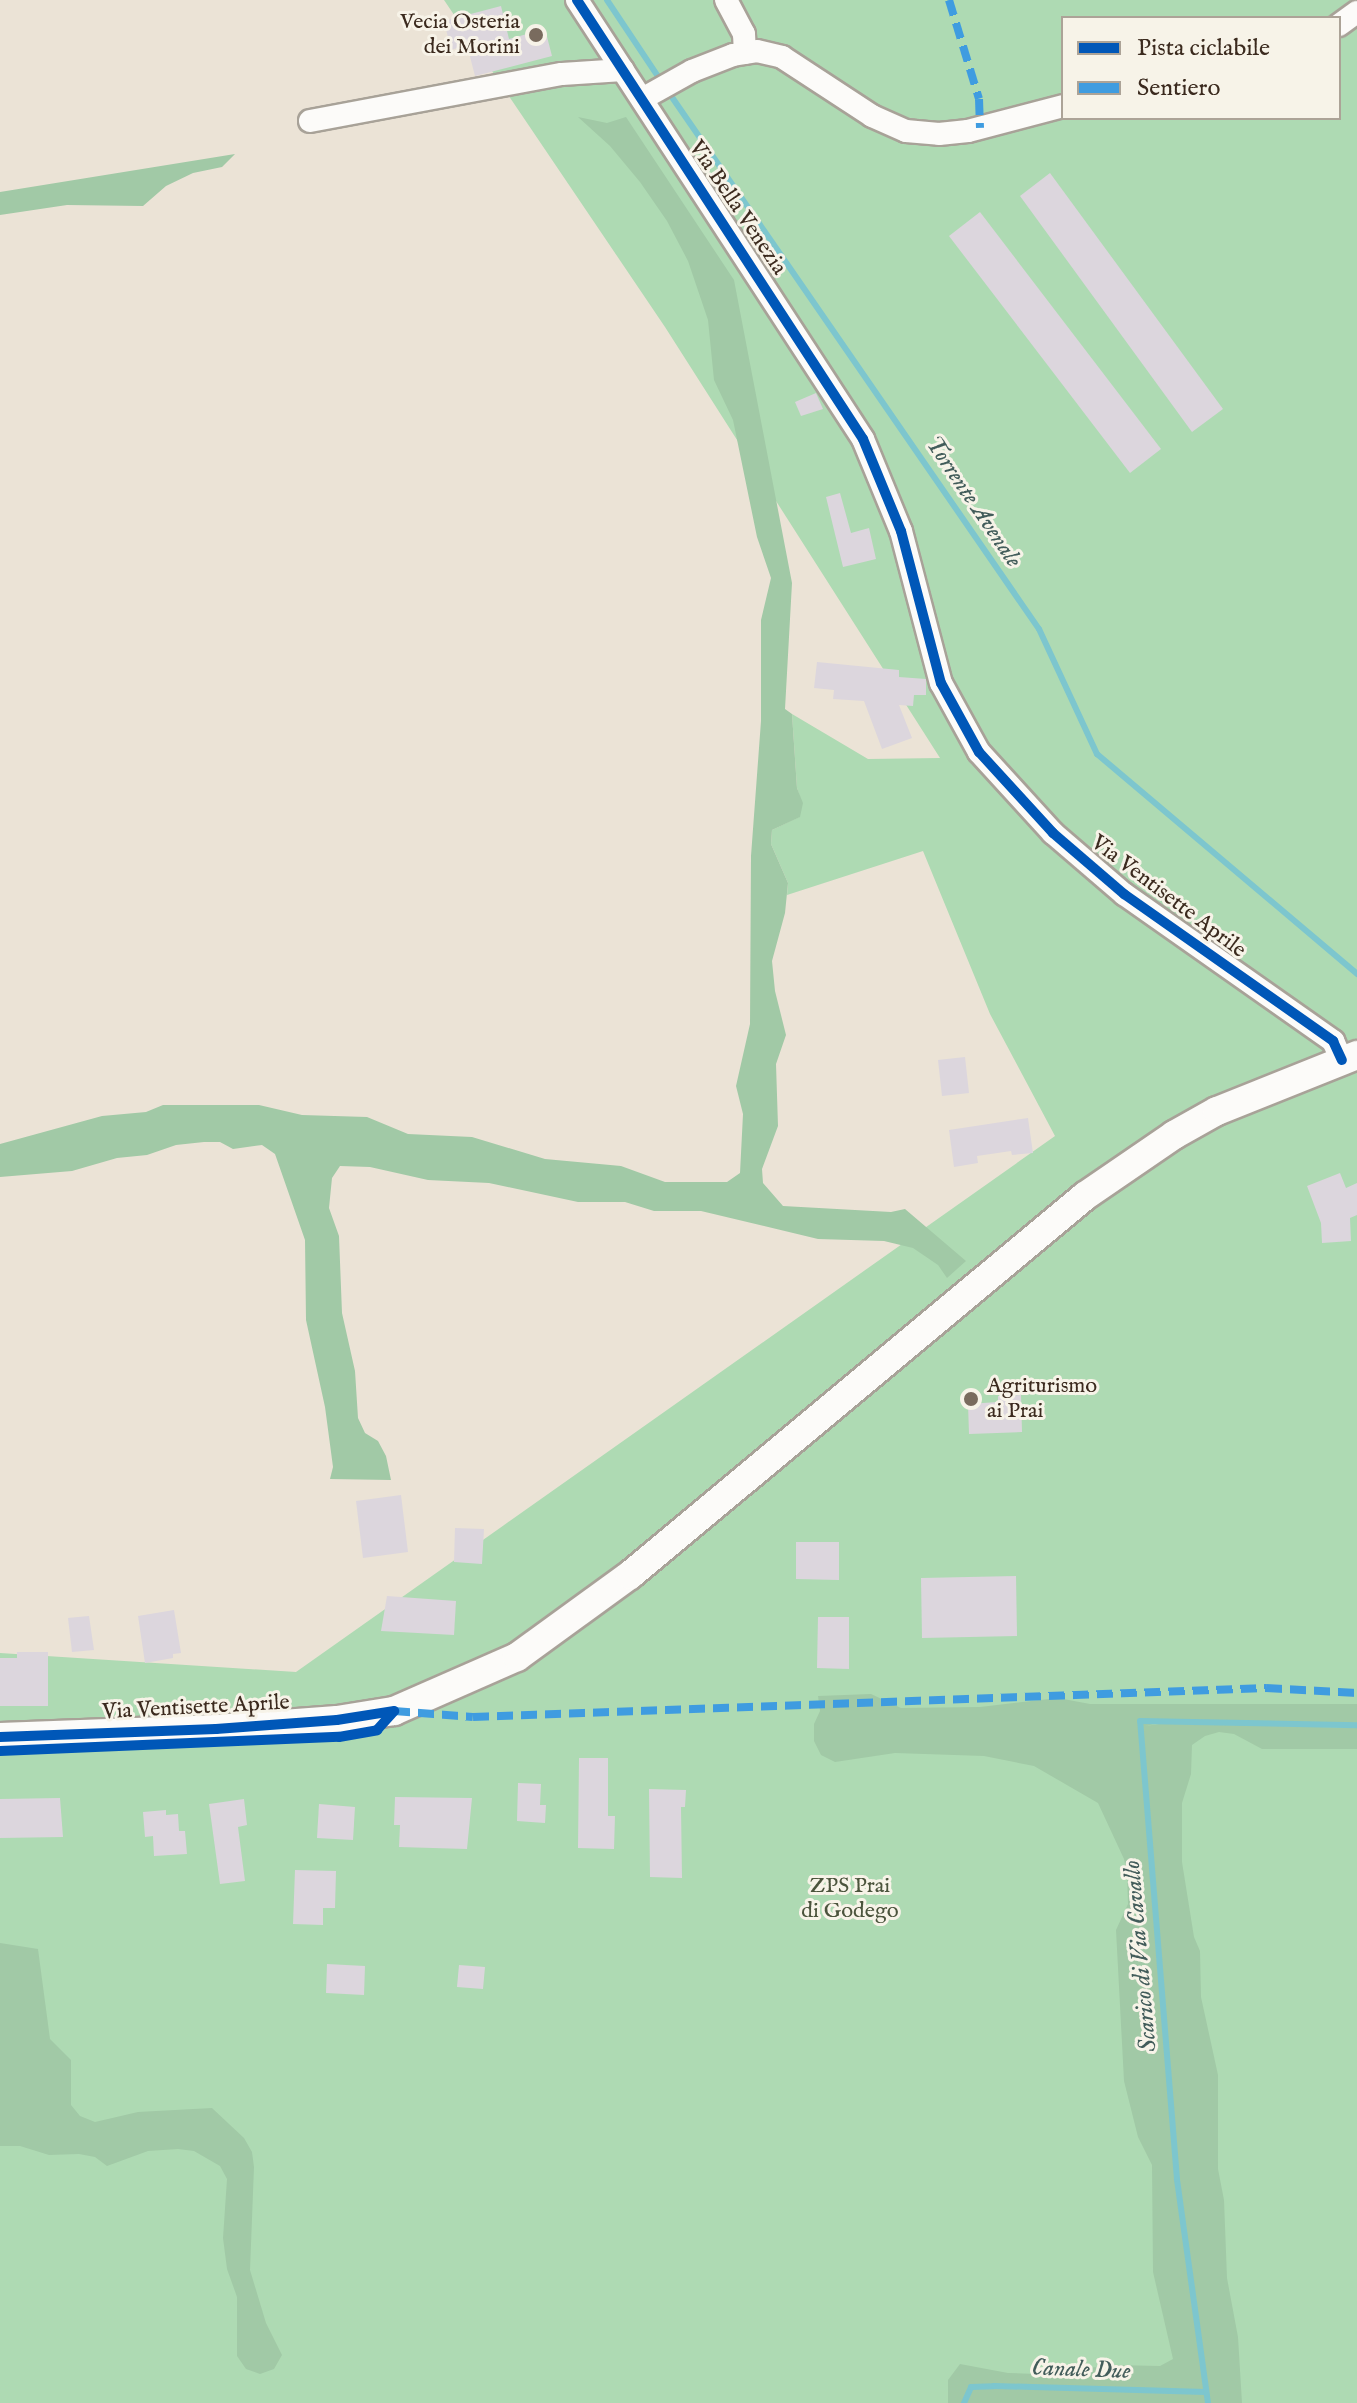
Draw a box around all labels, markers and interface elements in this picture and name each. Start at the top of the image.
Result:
place label: Vecia Osteria dei Morini [400,9,520,60]
legend [1061,16,1341,120]
marker: Vecia Osteria dei Morini [527,26,545,44]
text: Pista ciclabile [1137,33,1270,64]
text: Sentiero [1137,73,1220,104]
street label: Via Bella Venezia [682,136,792,280]
water label: Torrente Avenale [918,431,1028,573]
street label: Via Ventisette Aprile [1085,830,1251,964]
place label: Agriturismo ai Prai [987,1373,1097,1424]
marker: Agriturismo ai Prai [962,1390,980,1408]
street label: Via Ventisette Aprile [102,1690,290,1726]
water label: Scarico di Via Cavallo [1118,1859,1164,2053]
park label: ZPS Prai di Godego [801,1873,899,1924]
water label: Canale Due [1031,2354,1131,2386]

